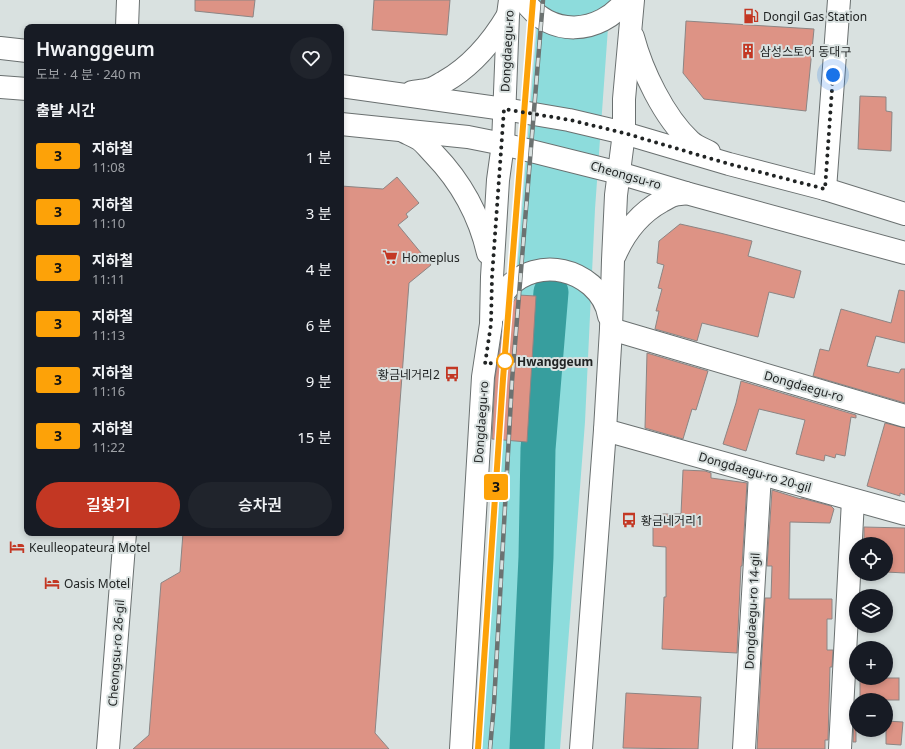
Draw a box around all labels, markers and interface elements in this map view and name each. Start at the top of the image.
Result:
fuel station icon: Dongil Gas Station [742,7,760,25]
place label: Dongil Gas Station [763,8,867,25]
street label: Dongdaegu-ro [496,9,518,93]
text: Hwanggeum [36,36,155,62]
button: heart [290,37,332,79]
building icon: 삼성스토어 동대구 [739,42,757,60]
place label: 삼성스토어 동대구 [760,43,851,60]
text: 도보 · 4 분 · 240 m [36,65,141,83]
your location [823,65,843,85]
text: 출발 시간 [36,100,95,120]
text: 지하철 [92,138,133,158]
text: 3 [54,146,62,165]
text: 1 분 [306,147,332,167]
street label: Cheongsu-ro [589,157,663,193]
text: 11:08 [92,158,125,176]
text: 지하철 [92,194,133,214]
text: 3 [54,202,62,221]
text: 3 분 [306,203,332,223]
text: 11:10 [92,214,125,232]
supermarket icon: Homeplus [381,248,399,266]
place label: Homeplus [402,249,460,266]
text: 지하철 [92,250,133,270]
text: 3 [54,258,62,277]
text: 4 분 [306,259,332,279]
text: 11:11 [92,270,125,288]
text: 지하철 [92,306,133,326]
text: 3 [54,314,62,333]
text: 6 분 [306,315,332,335]
text: 11:13 [92,326,125,344]
marker: Hwanggeum [496,352,514,370]
place label: Hwanggeum [517,353,593,370]
text: 지하철 [92,362,133,382]
bus stop icon: 황금네거리2 [443,365,461,383]
place label: 황금네거리2 [378,366,440,383]
street label: Dongdaegu-ro [762,366,846,406]
text: 3 [54,370,62,389]
text: 9 분 [306,371,332,391]
street label: Dongdaegu-ro [470,380,492,464]
text: 11:16 [92,382,125,400]
text: 지하철 [92,418,133,438]
text: 3 [54,426,62,445]
text: 15 분 [297,427,332,447]
text: 11:22 [92,438,125,456]
street label: Dongdaegu-ro 20-gil [697,448,813,496]
line badge: 3 [483,474,509,500]
text: 3 [492,477,500,496]
button: 길찾기 [36,482,180,528]
button: 승차권 [188,482,332,528]
bus stop icon: 황금네거리1 [620,511,638,529]
place label: 황금네거리1 [641,512,703,529]
map controls [849,537,893,737]
button: locate [849,537,893,581]
hotel icon: Keulleopateura Motel [8,538,26,556]
place label: Keulleopateura Motel [29,539,150,556]
street label: Dongdaegu-ro 14-gil [740,552,764,670]
hotel icon: Oasis Motel [43,574,61,592]
place label: Oasis Motel [64,575,130,592]
button: layers [849,589,893,633]
street label: Cheongsu-ro 26-gil [104,599,128,707]
button: + [849,641,893,685]
button: − [849,693,893,737]

